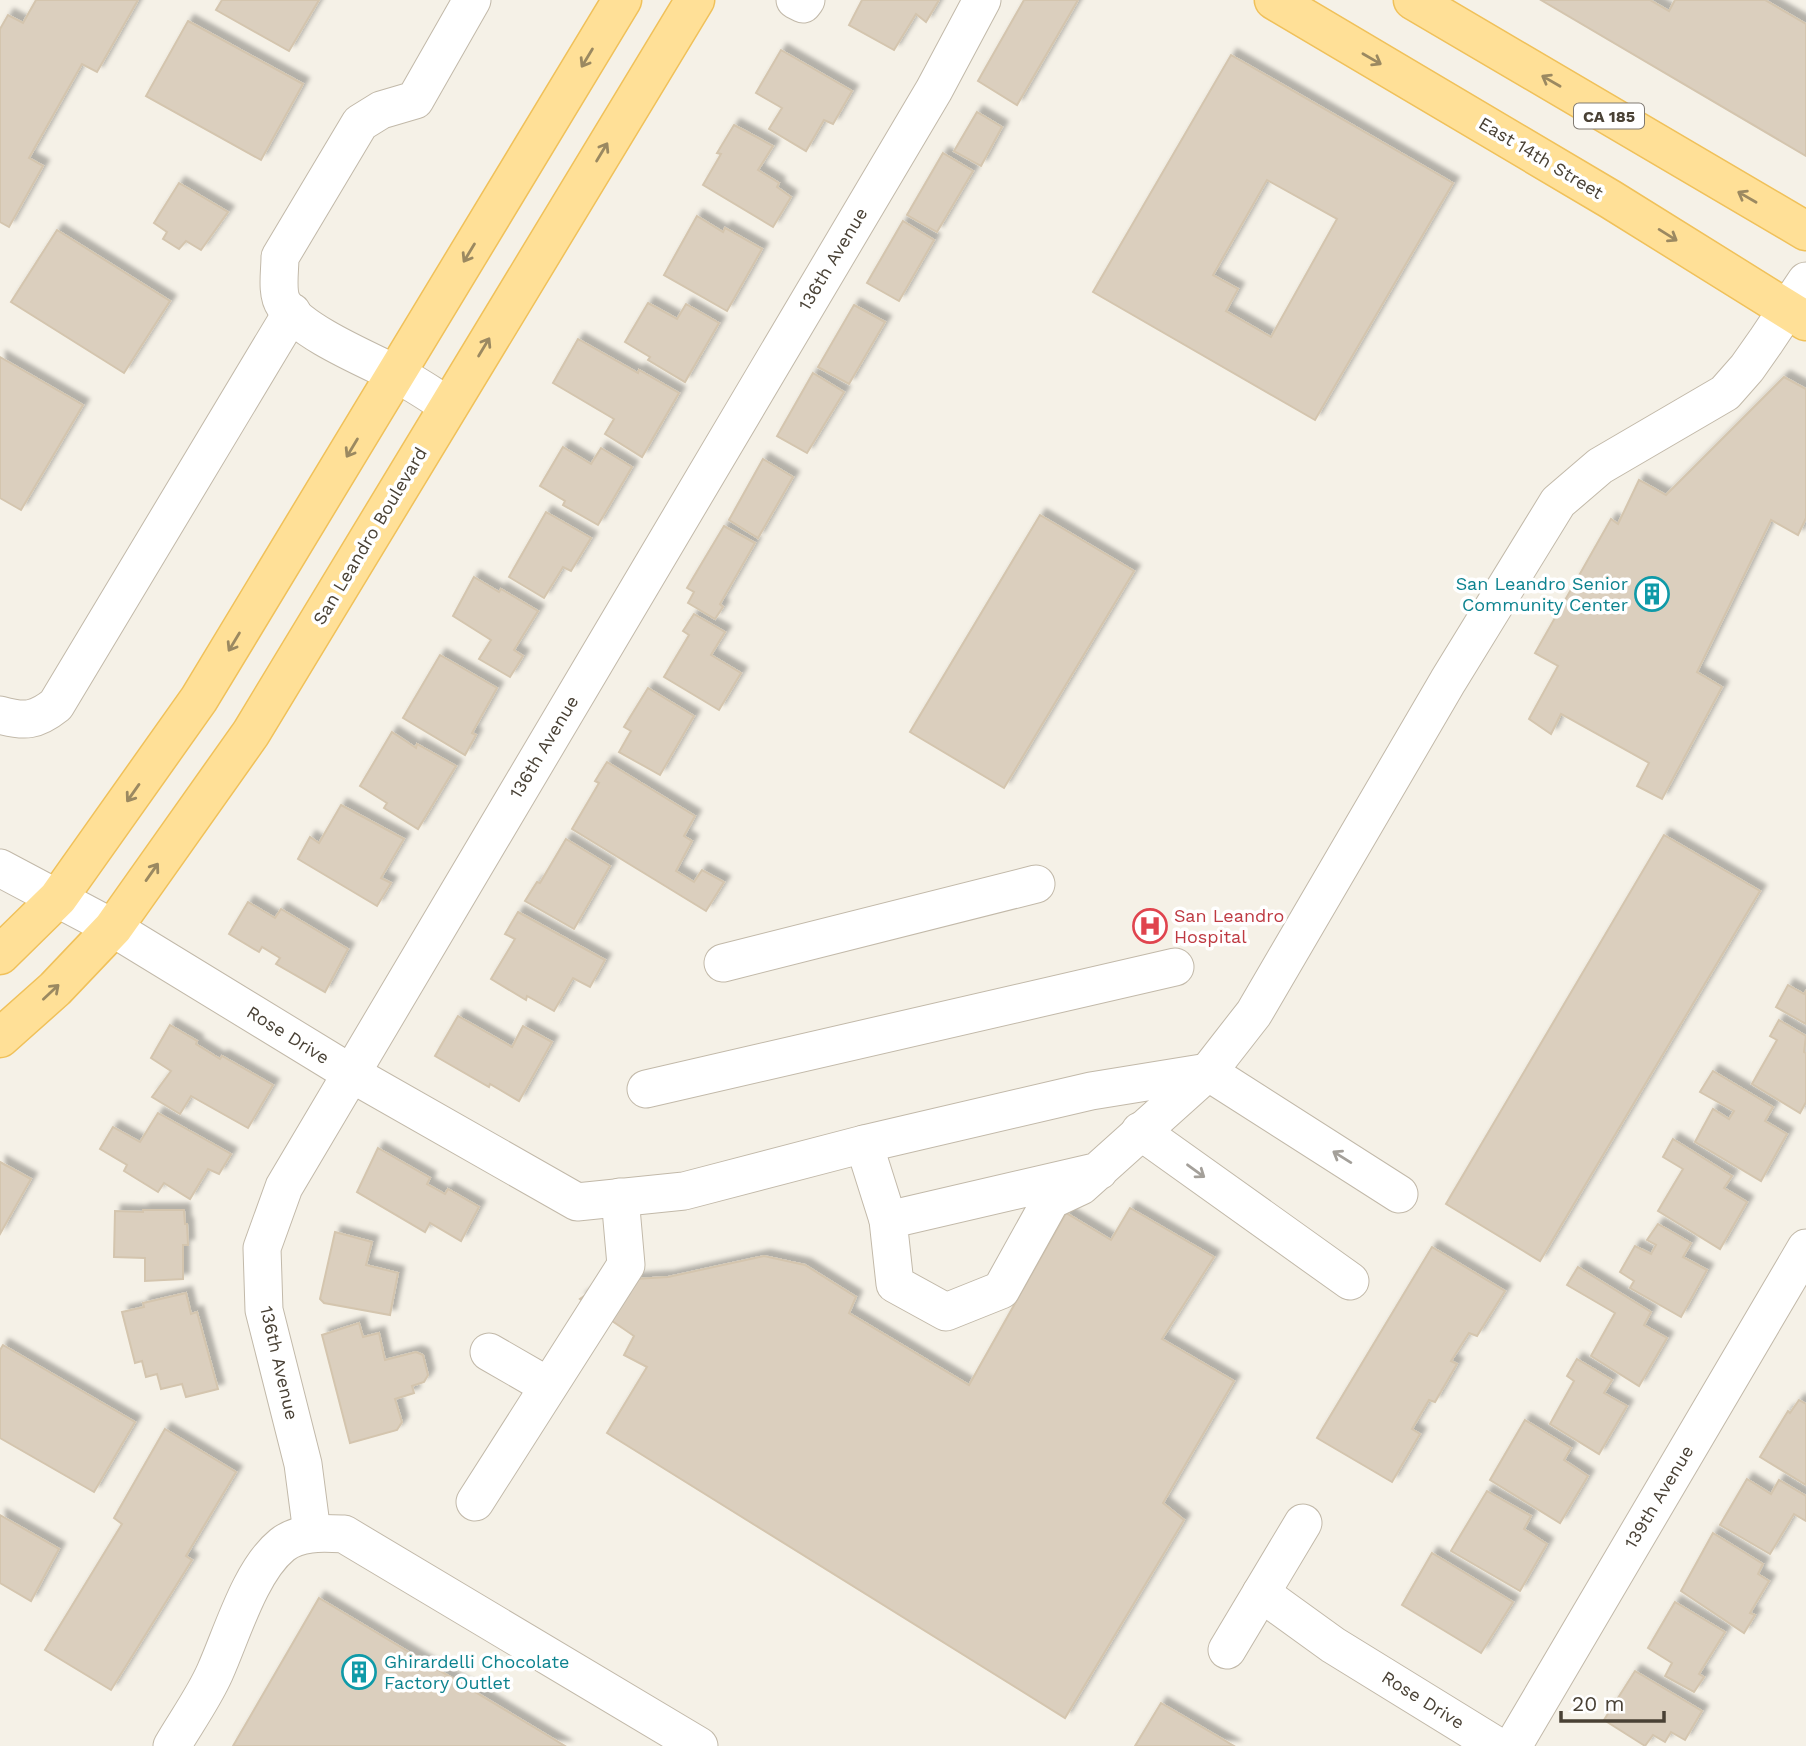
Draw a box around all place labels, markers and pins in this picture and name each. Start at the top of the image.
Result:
place label: San Leandro Senior Community Center [1456,573,1628,615]
building icon: San Leandro Senior Community Center [1633,575,1671,613]
place label: San Leandro Hospital [1174,905,1284,947]
hospital icon: San Leandro Hospital [1131,907,1169,945]
place label: Ghirardelli Chocolate Factory Outlet [384,1651,569,1693]
building icon: Ghirardelli Chocolate Factory Outlet [340,1653,378,1691]

